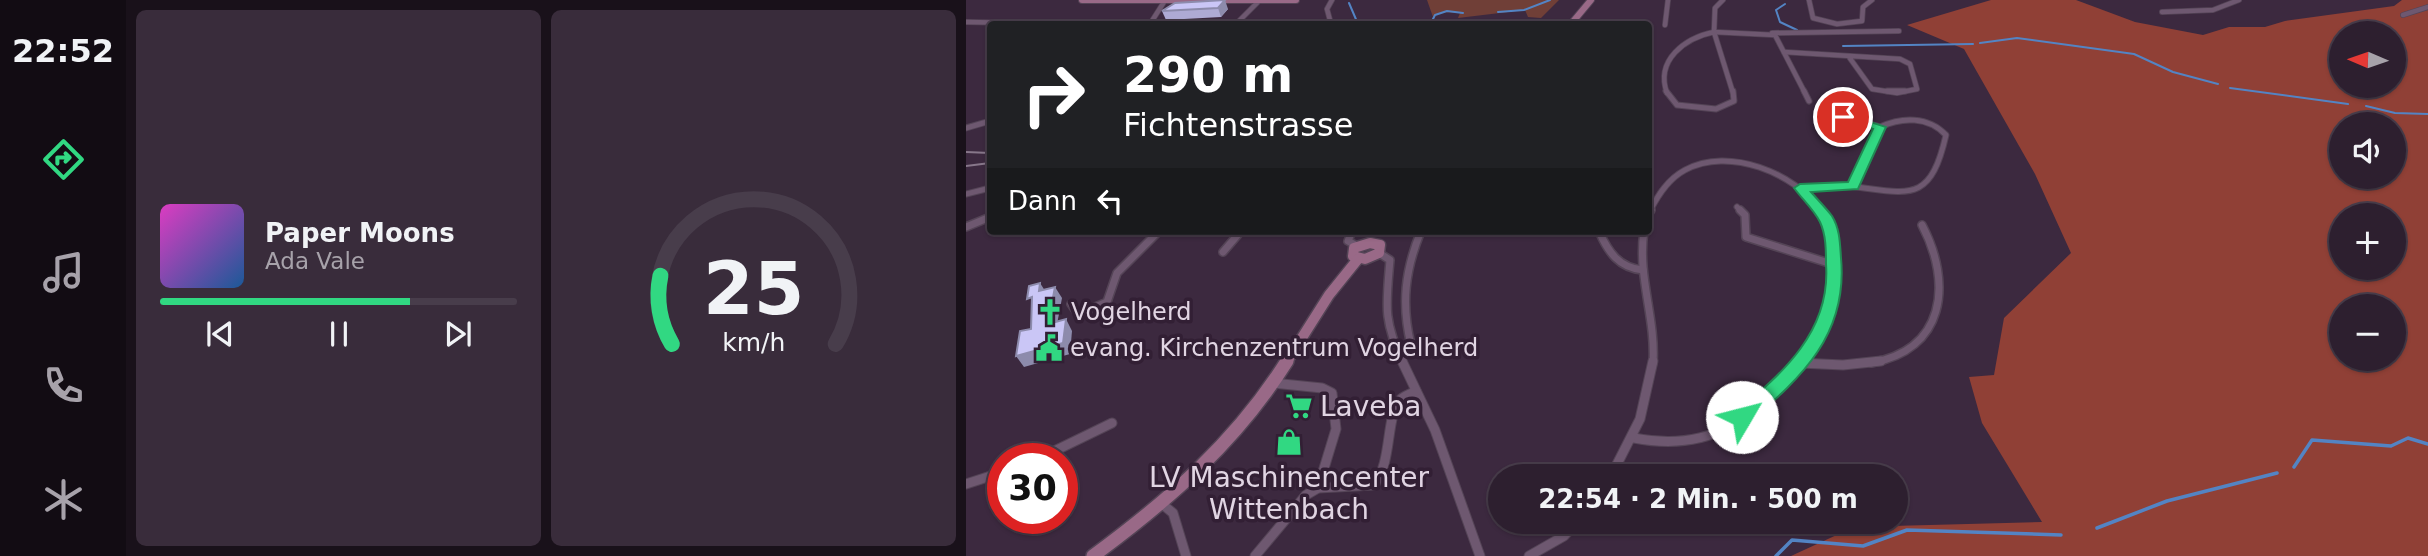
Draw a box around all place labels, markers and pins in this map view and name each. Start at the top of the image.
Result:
pin [1813,87,1873,147]
church icon: Vogelherd [1035,297,1065,327]
place label: Vogelherd [1071,298,1192,326]
public building icon: evang. Kirchenzentrum Vogelherd [1034,333,1064,363]
place label: evang. Kirchenzentrum Vogelherd [1070,334,1478,362]
place label: Laveba [1320,390,1422,423]
supermarket icon: Laveba [1284,391,1314,421]
shop icon: LV Maschinencenter Wittenbach [1274,427,1304,457]
place label: LV Maschinencenter Wittenbach [1149,461,1430,526]

